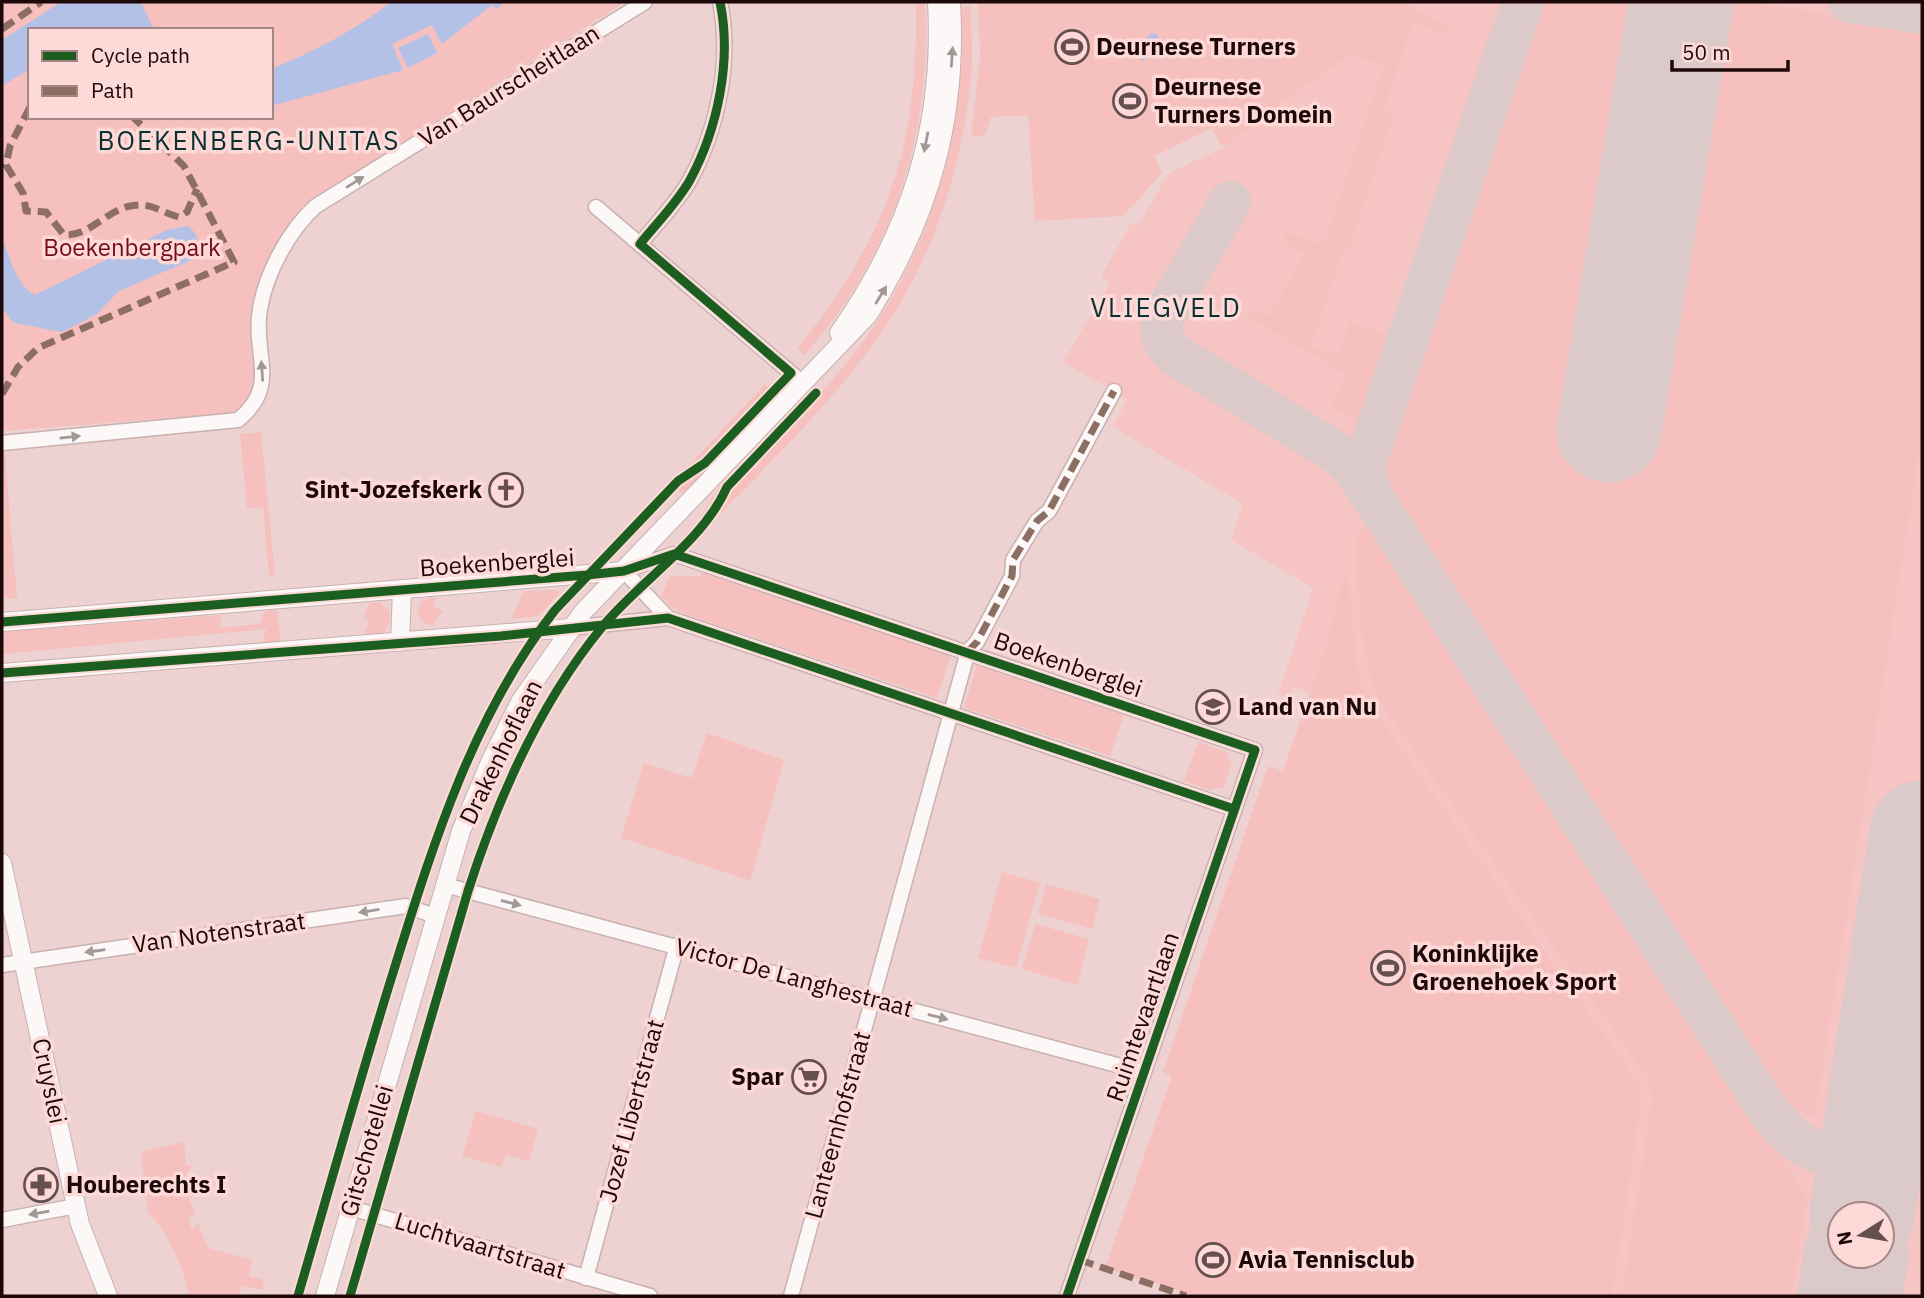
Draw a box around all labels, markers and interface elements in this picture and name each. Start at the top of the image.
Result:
street label: Van Baurscheitlaan [412,17,605,154]
legend [28,28,273,119]
sports icon: Deurnese Turners [1053,28,1091,66]
scale bar [1672,28,1787,72]
place label: Deurnese Turners [1096,30,1296,62]
text: 50 m [1682,38,1731,66]
text: Cycle path [91,41,190,69]
one-way arrow [947,45,958,67]
place label: Deurnese Turners Domein [1154,70,1333,130]
text: Path [91,76,134,104]
sports icon: Deurnese Turners Domein [1111,82,1149,120]
district label: BOEKENBERG-UNITAS [98,123,400,157]
one-way arrow [920,131,931,153]
one-way arrow [345,175,364,188]
park label: Boekenbergpark [43,231,221,263]
one-way arrow [874,286,887,305]
district label: VLIEGVELD [1090,290,1242,324]
one-way arrow [256,360,267,382]
one-way arrow [59,431,81,442]
church icon: Sint-Jozefskerk [487,471,525,509]
place label: Sint-Jozefskerk [304,473,482,505]
street label: Boekenberglei [418,541,575,583]
street label: Boekenberglei [990,624,1147,704]
street label: Drakenhoflaan [451,674,549,829]
school or university icon: Land van Nu [1194,688,1232,726]
place label: Land van Nu [1238,690,1377,722]
one-way arrow [500,898,522,909]
street label: Van Notenstraat [130,904,307,960]
one-way arrow [358,906,380,917]
street label: Ruimtevaartlaan [1098,927,1186,1106]
street label: Victor De Langhestraat [672,930,916,1024]
place label: Koninklijke Groenehoek Sport [1412,937,1617,997]
one-way arrow [84,946,106,957]
sports icon: Koninklijke Groenehoek Sport [1369,949,1407,987]
one-way arrow [927,1012,949,1023]
street label: Jozef Libertstraat [591,1016,671,1206]
street label: Lanteernhofstraat [797,1027,877,1222]
street label: Cruyslei [25,1035,75,1126]
supermarket icon: Spar [790,1058,828,1096]
place label: Spar [731,1060,784,1092]
street label: Gitschotellei [332,1081,400,1220]
pharmacy icon: Houberechts I [22,1166,60,1204]
place label: Houberechts I [66,1168,226,1200]
north arrow [1826,1200,1896,1270]
street label: Luchtvaartstraat [391,1204,570,1286]
one-way arrow [28,1208,50,1219]
text: N [1831,1229,1857,1247]
sports icon: Avia Tennisclub [1194,1241,1232,1279]
place label: Avia Tennisclub [1238,1243,1415,1275]

